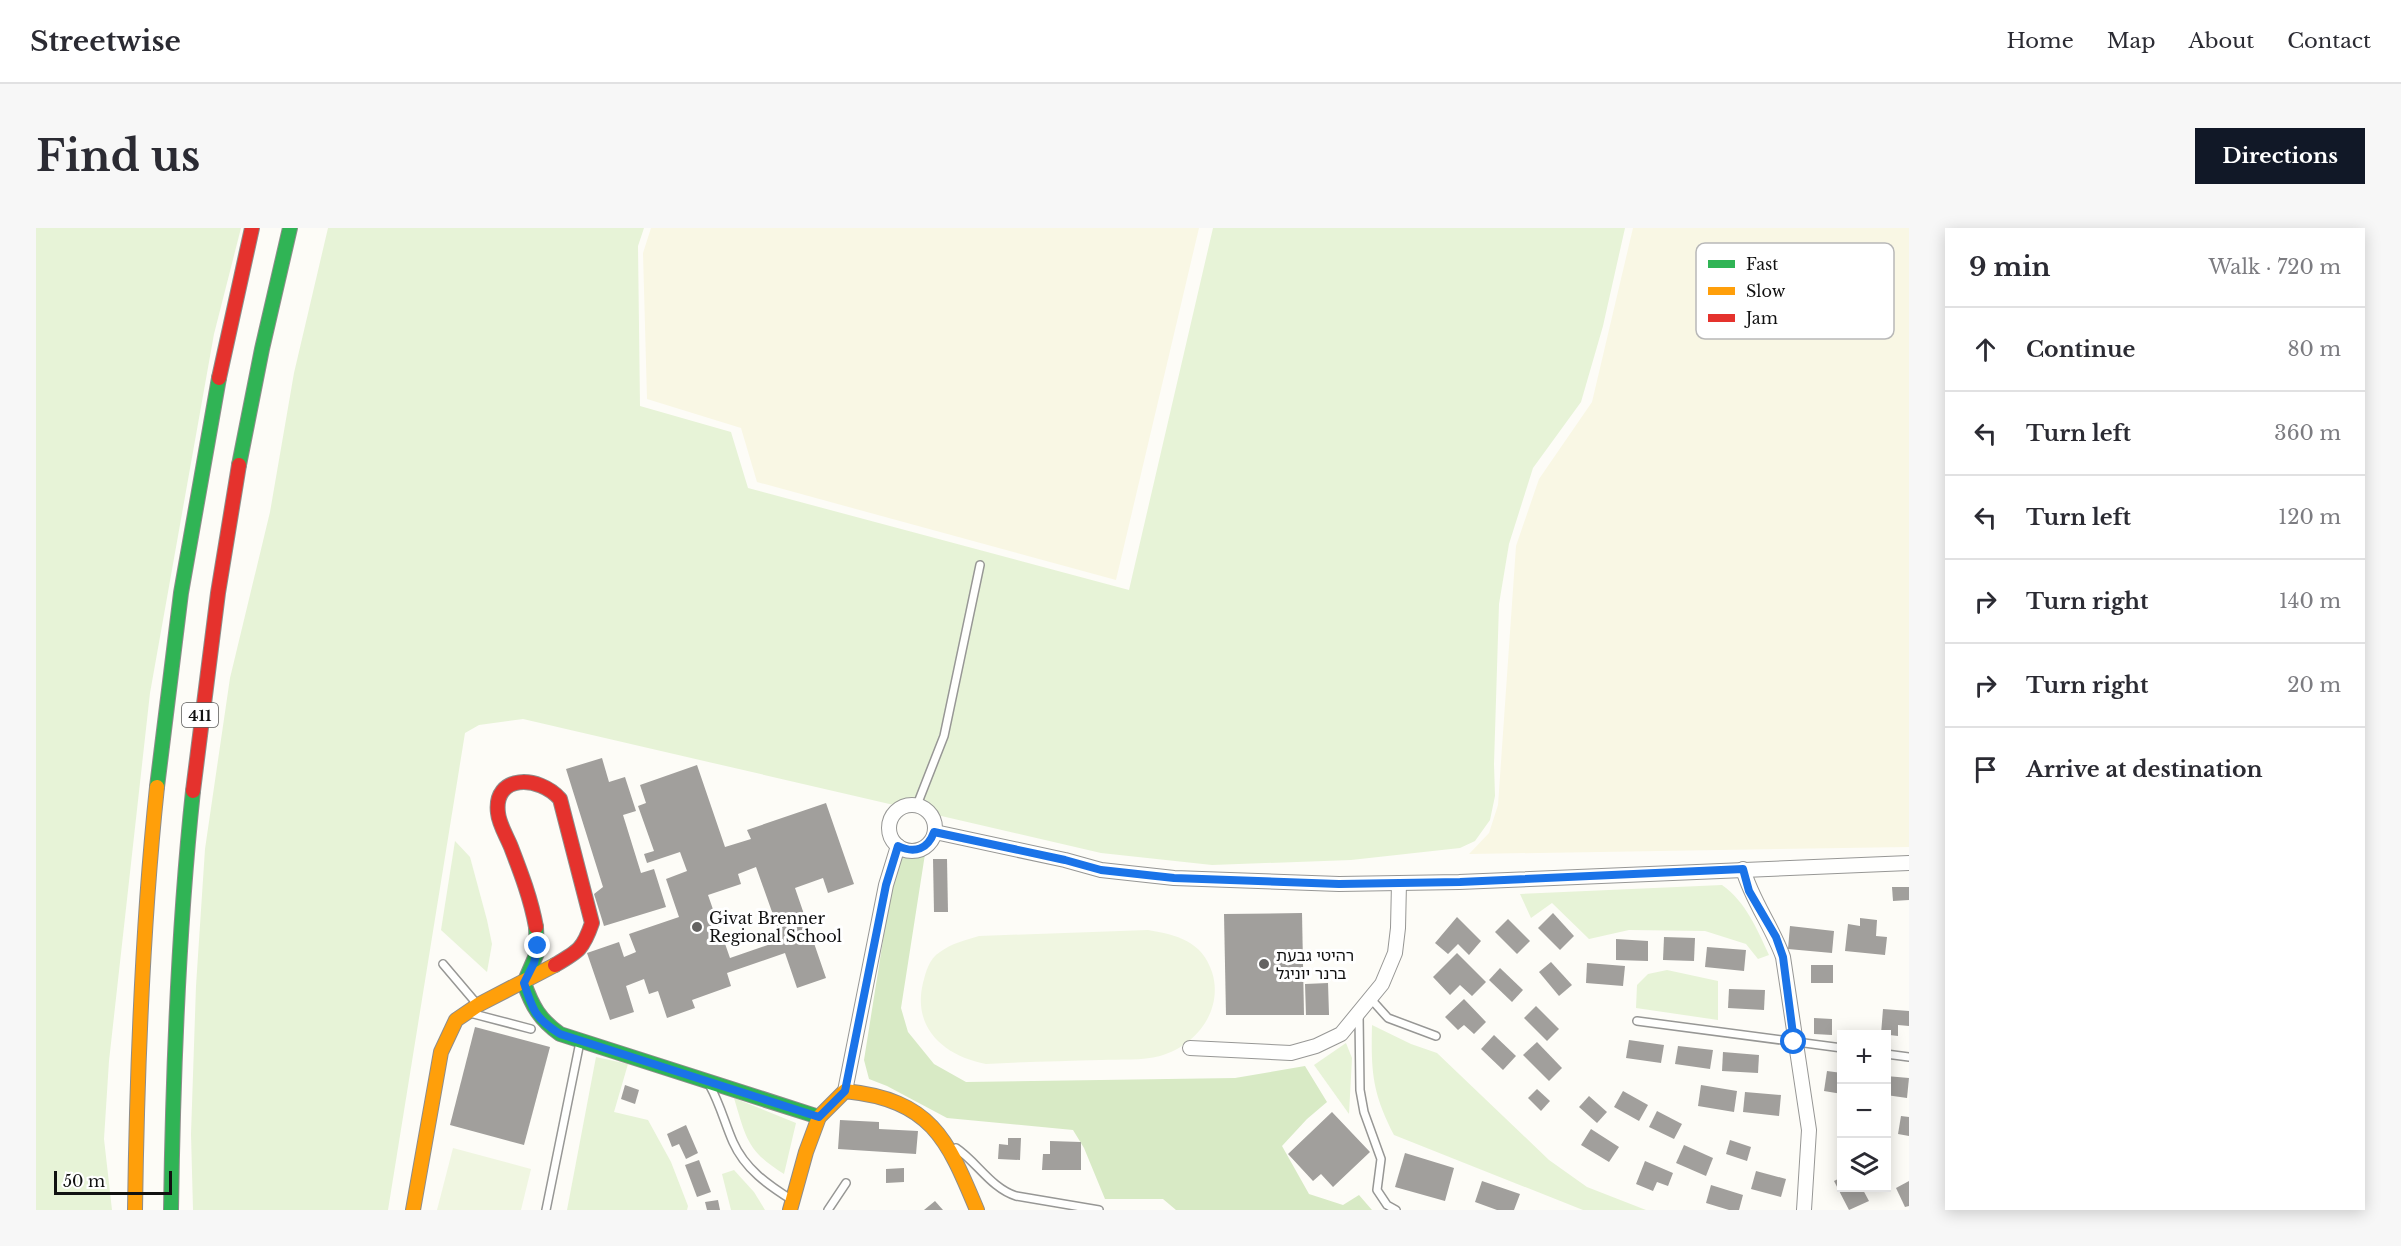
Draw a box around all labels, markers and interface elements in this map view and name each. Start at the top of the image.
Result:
text: Streetwise [30,24,181,59]
text: Home [2007,28,2074,54]
text: Map [2107,28,2155,54]
text: About [2188,28,2254,54]
text: Contact [2287,28,2371,54]
button: Directions [2195,128,2365,184]
text: Find us [36,130,200,182]
legend [1696,243,1894,339]
text: 9 min [1969,251,2050,283]
text: Fast [1746,254,1778,274]
text: Walk · 720 m [2209,255,2341,279]
text: Slow [1746,281,1786,301]
text: Jam [1744,308,1778,328]
icon: ahead [1969,333,2002,366]
text: Continue [2026,336,2135,363]
text: 80 m [2287,337,2341,361]
icon: left [1969,417,2002,450]
text: Turn left [2026,420,2131,447]
text: 360 m [2274,421,2341,445]
icon: left [1969,501,2002,534]
text: Turn left [2026,504,2131,531]
text: 120 m [2278,505,2341,529]
icon: right [1969,585,2002,618]
text: Turn right [2026,588,2148,615]
text: 140 m [2279,589,2341,613]
icon: right [1969,669,2002,702]
text: Turn right [2026,672,2148,699]
text: 20 m [2287,673,2341,697]
road number: 411 [182,703,218,727]
icon: arrive [1969,753,2002,786]
text: Arrive at destination [2026,756,2263,783]
place label: Givat Brenner Regional School [709,908,842,946]
marker: Givat Brenner Regional School [690,920,704,934]
route end [524,932,550,958]
place label: רהיטי גבעת ברנר יוניגל [1276,945,1354,983]
marker: רהיטי גבעת ברנר יוניגל [1257,957,1271,971]
route start [1780,1028,1806,1054]
map controls [1837,1030,1891,1192]
button: + [1837,1030,1891,1084]
button: − [1837,1084,1891,1138]
button: layers [1837,1138,1891,1192]
scale bar [54,1168,172,1196]
text: 50 m [63,1171,105,1191]

